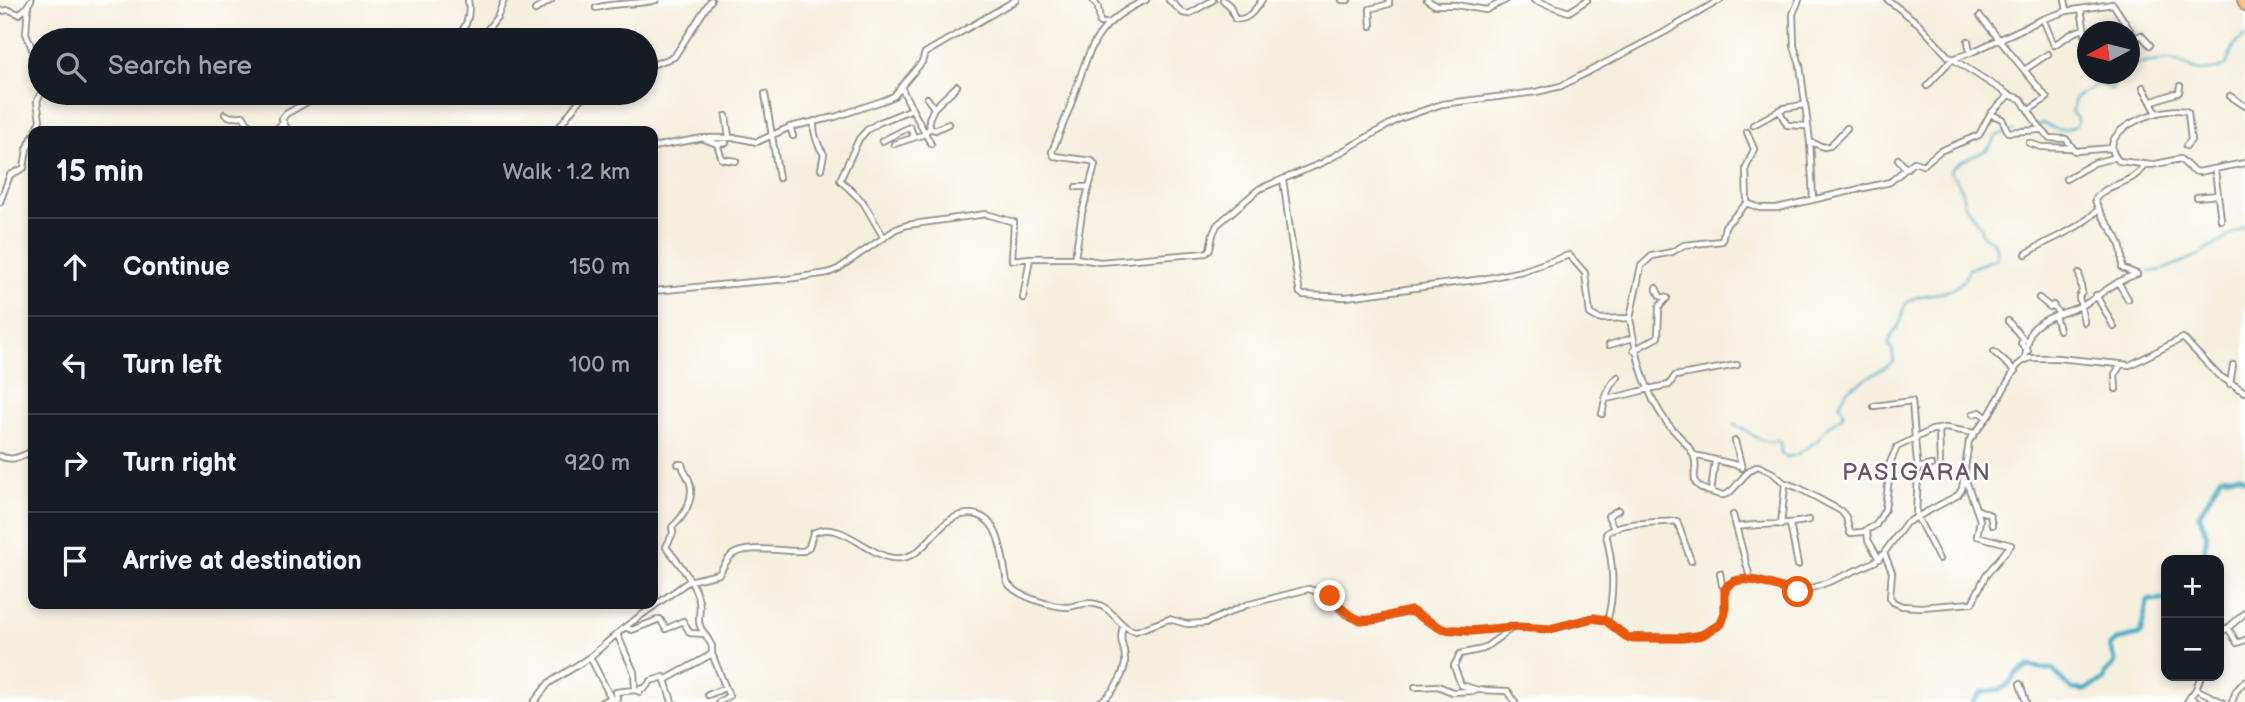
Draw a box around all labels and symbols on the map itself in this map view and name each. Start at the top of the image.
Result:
north arrow [2077,21,2140,84]
district label: PASIGARAN [1842,458,1992,487]
route start [1782,576,1813,607]
route end [1314,580,1345,611]

